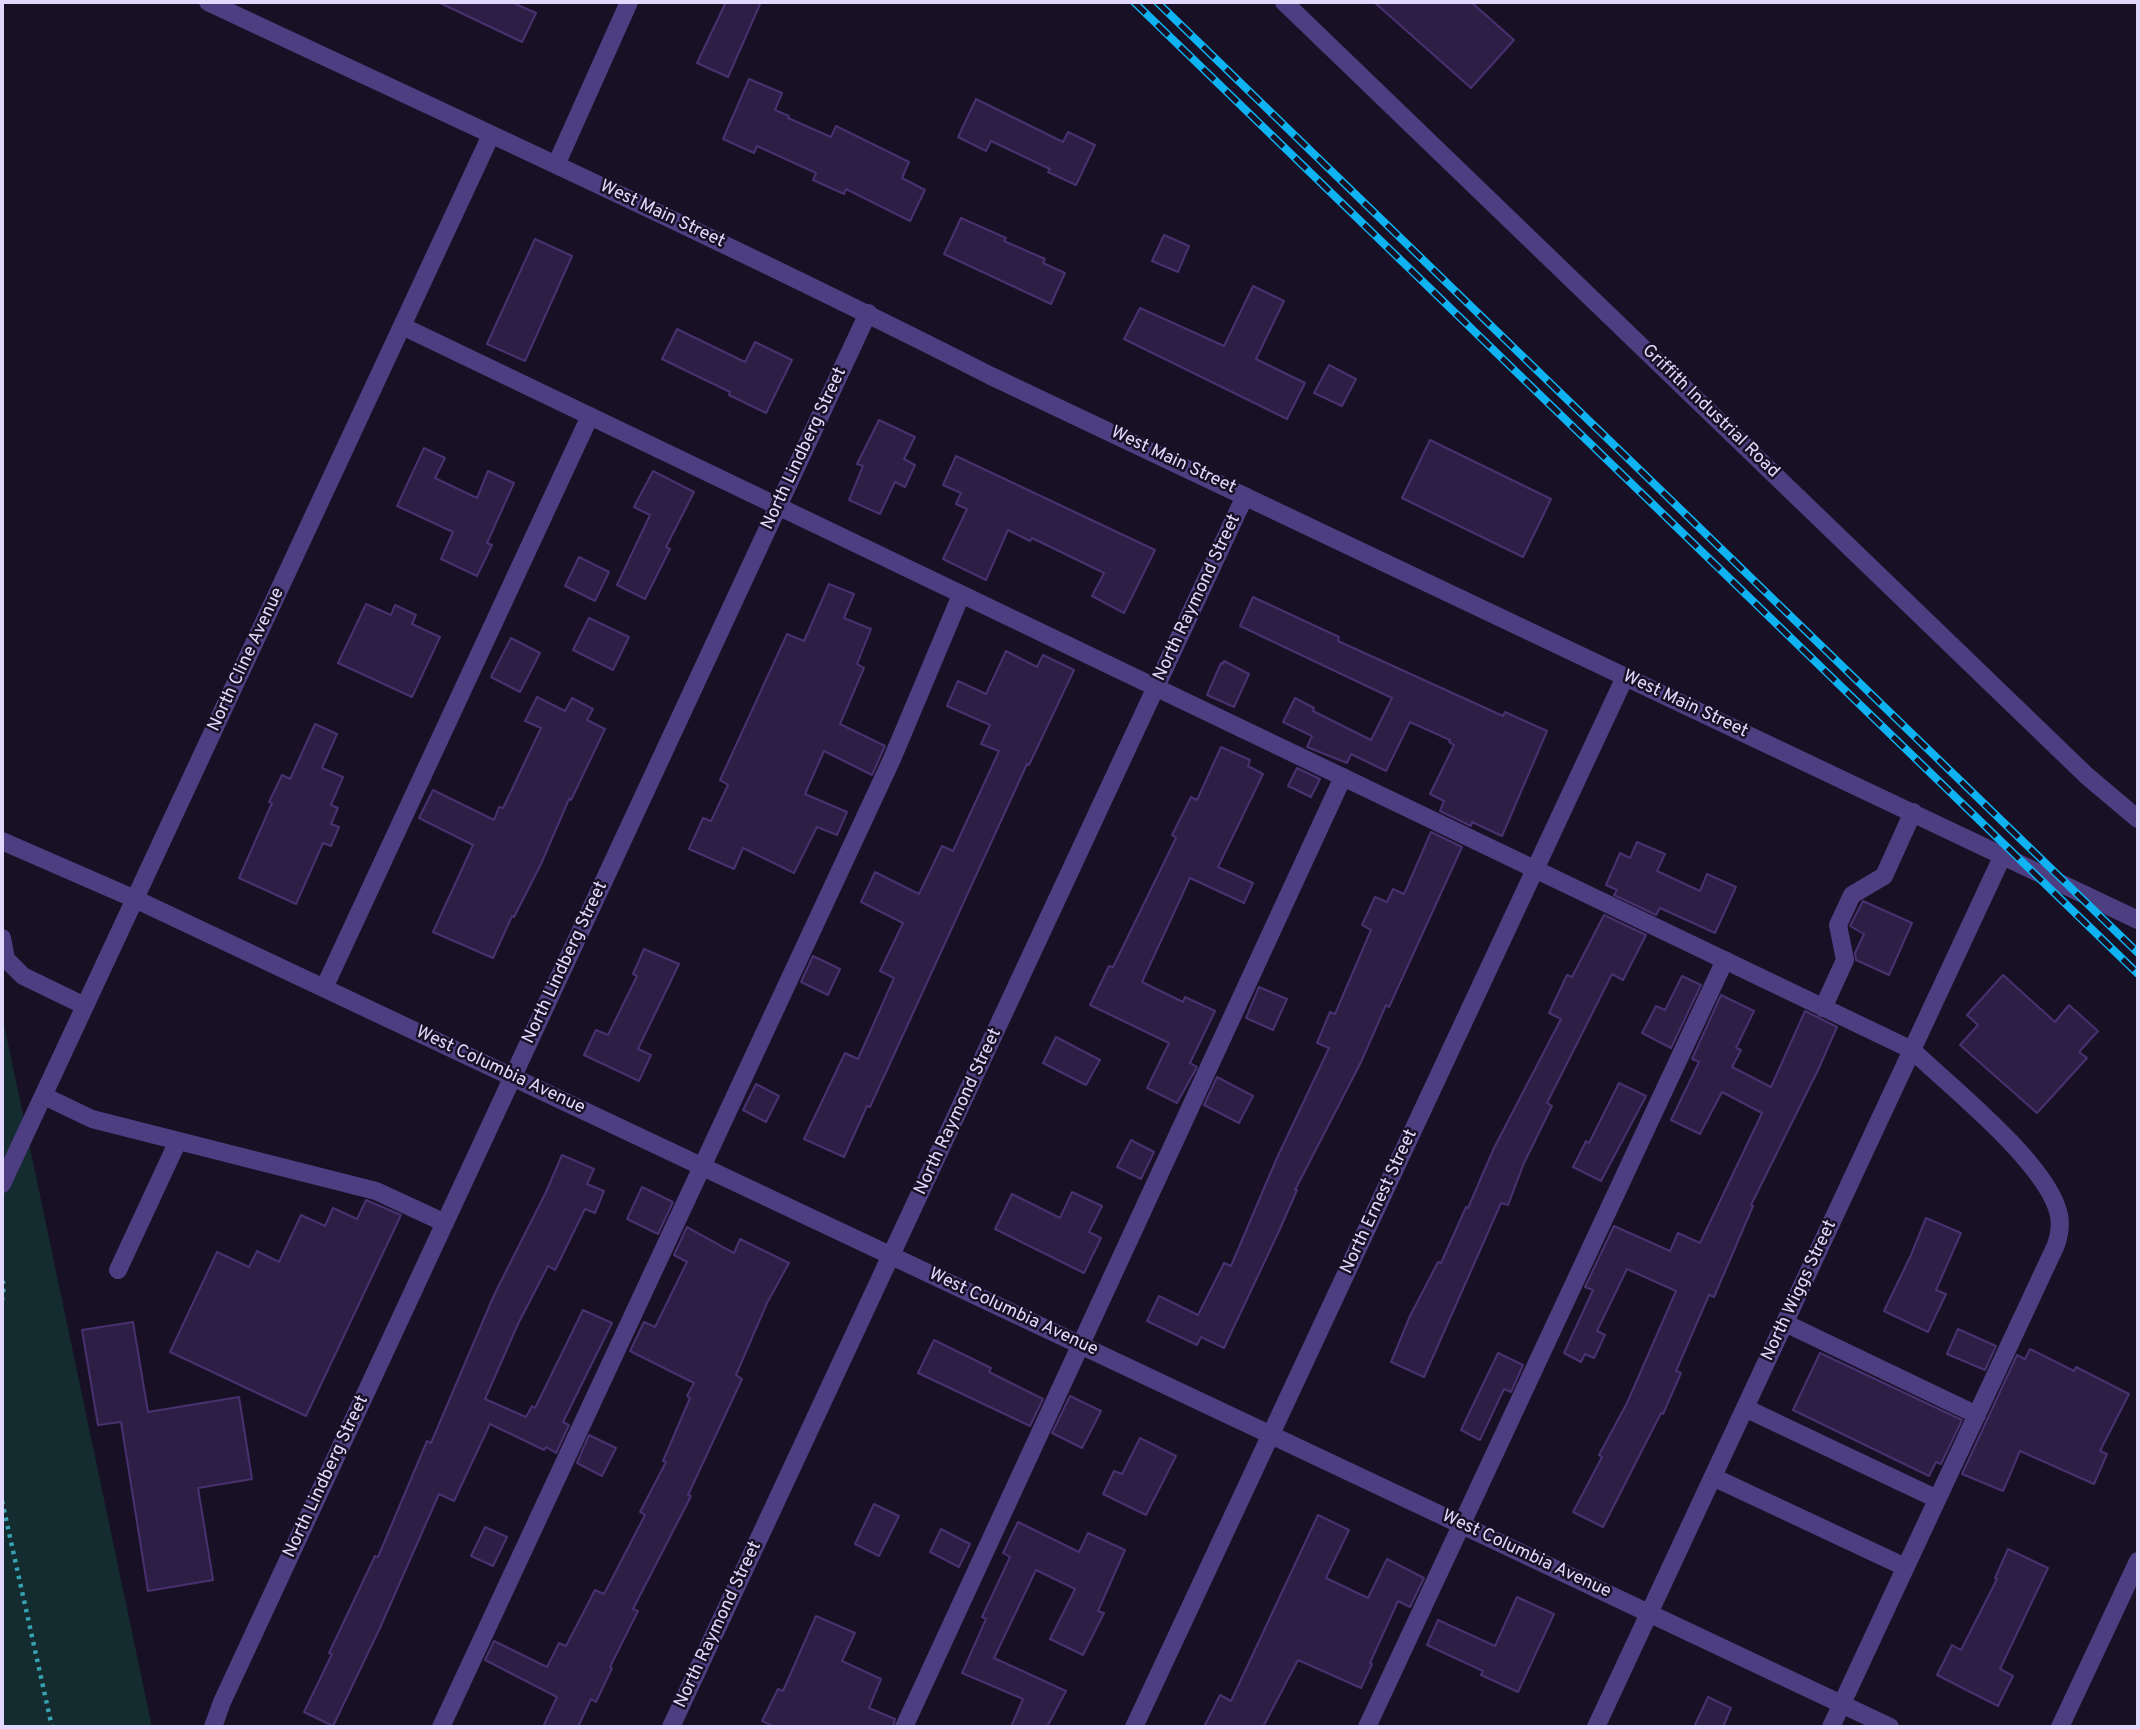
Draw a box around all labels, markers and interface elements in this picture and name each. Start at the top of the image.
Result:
street label: West Main Street [596,177,728,253]
street label: Griffith Industrial Road [1637,341,1783,483]
street label: North Lindberg Street [758,364,852,534]
street label: West Main Street [1107,423,1239,499]
street label: North Raymond Street [1150,511,1246,685]
street label: North Cline Avenue [204,585,290,735]
street label: West Main Street [1619,667,1751,743]
street label: North Lindberg Street [519,878,613,1048]
street label: West Columbia Avenue [412,1022,588,1120]
street label: North Raymond Street [911,1025,1007,1199]
street label: North Ernest Street [1337,1126,1423,1278]
street label: North Wiggs Street [1758,1217,1842,1365]
street label: West Columbia Avenue [925,1264,1101,1362]
street label: North Lindberg Street [280,1392,374,1562]
street label: West Columbia Avenue [1438,1506,1614,1604]
street label: North Raymond Street [671,1538,767,1712]

